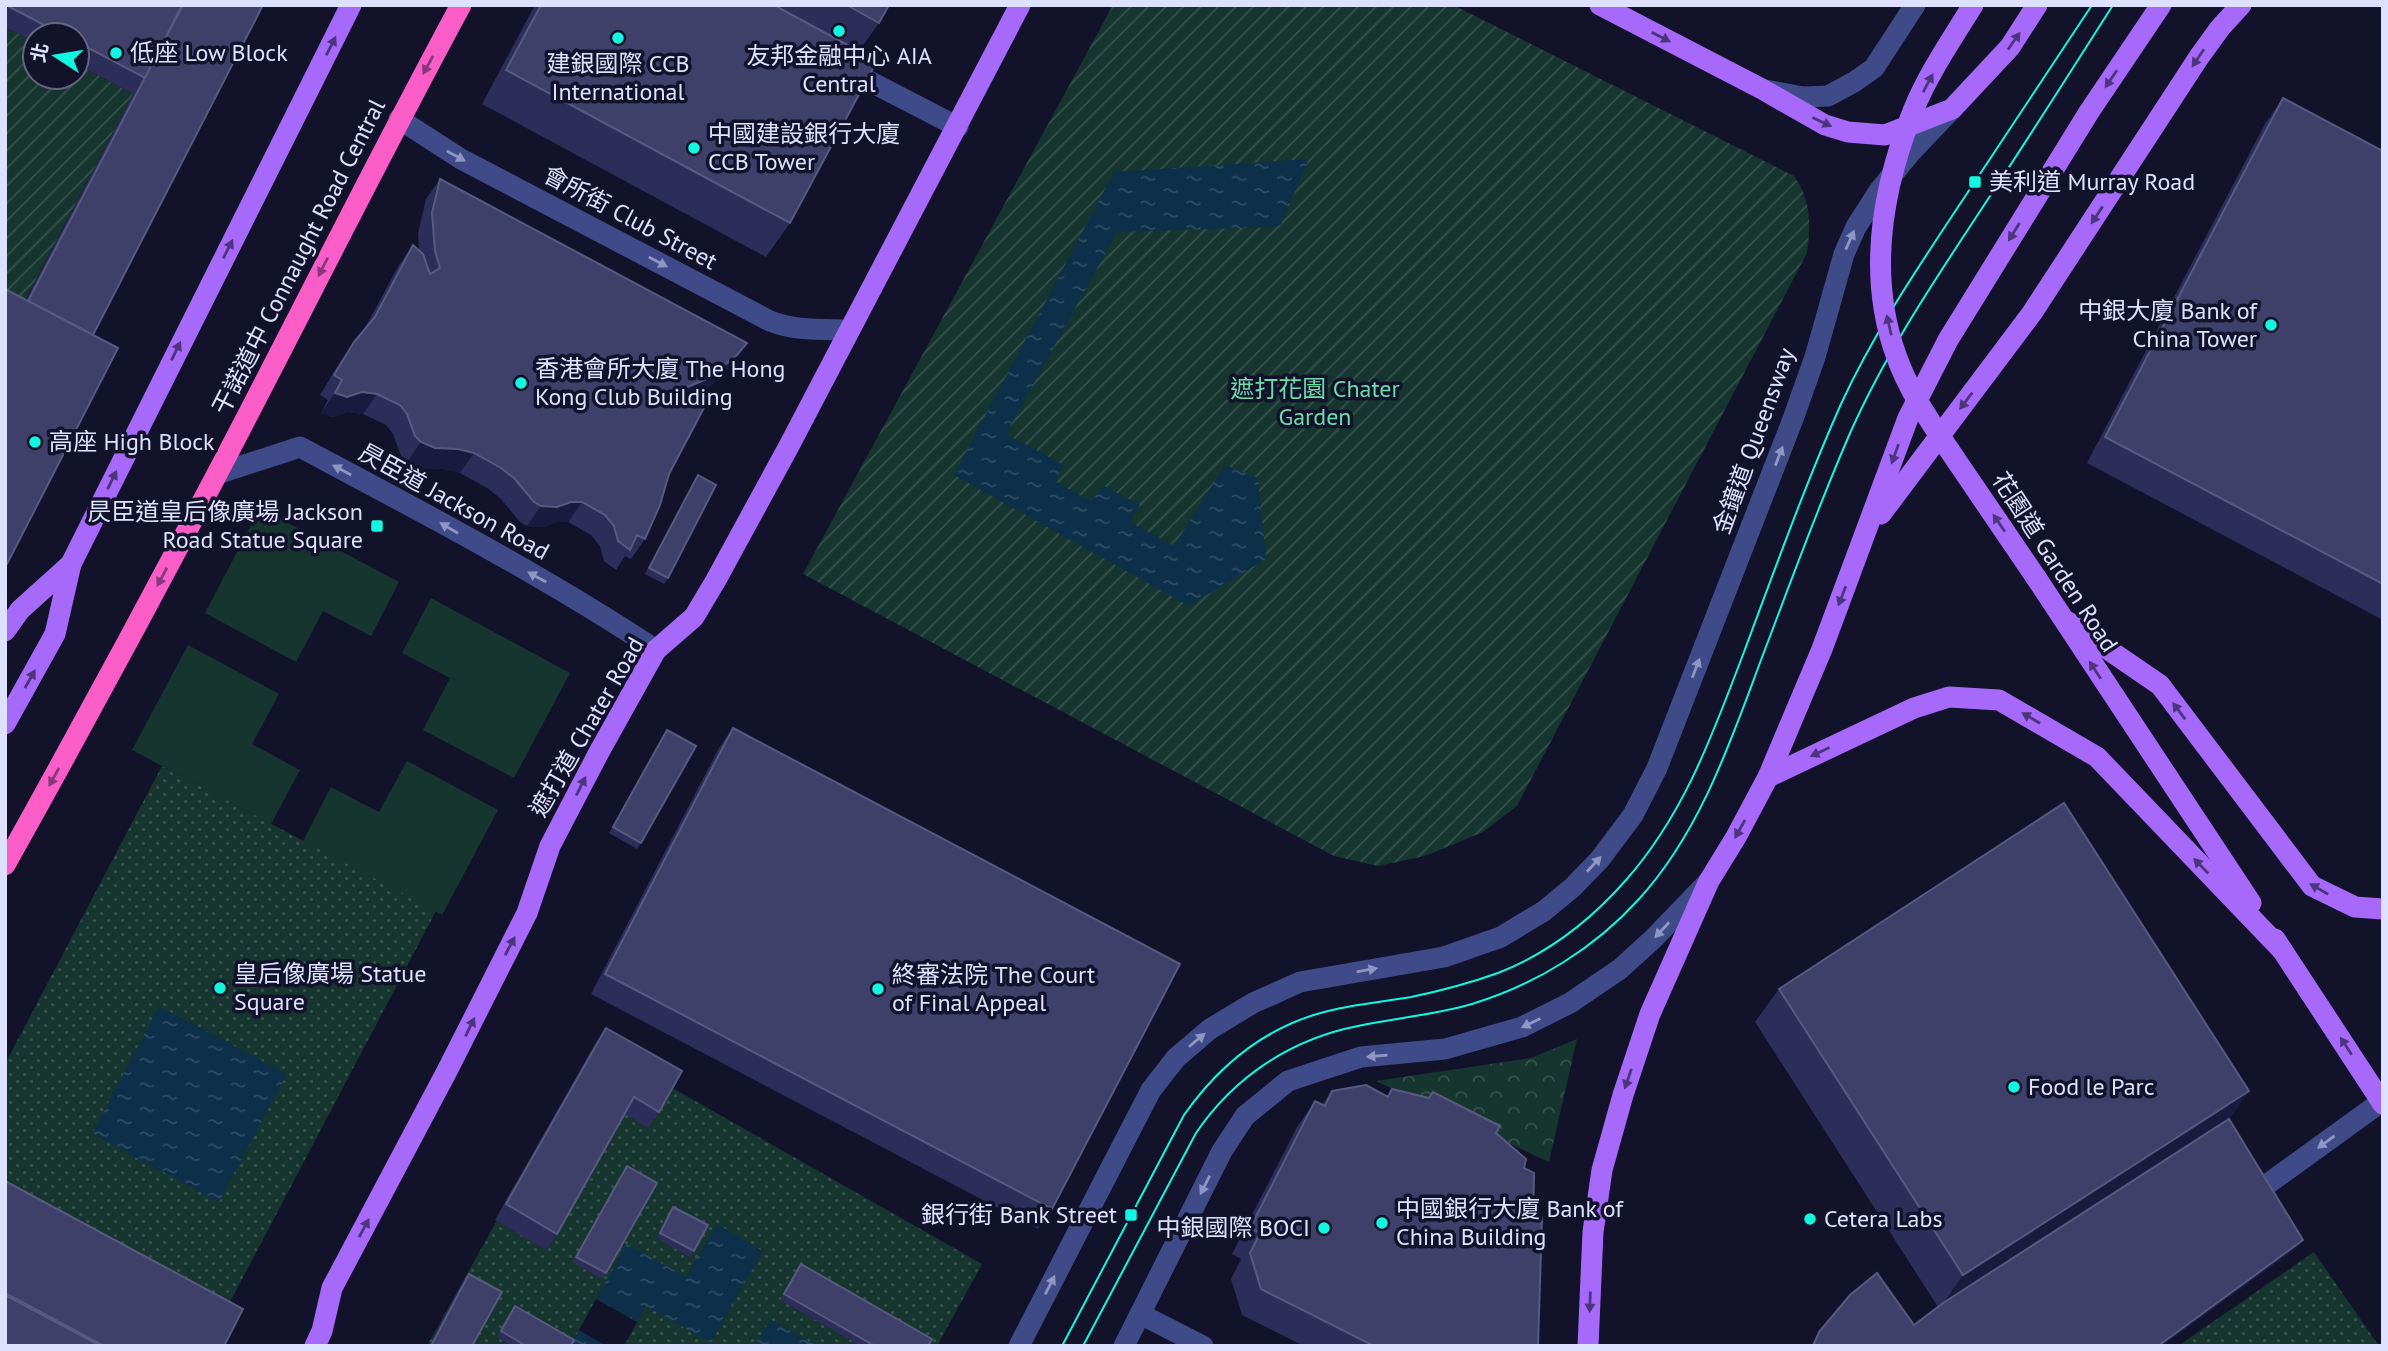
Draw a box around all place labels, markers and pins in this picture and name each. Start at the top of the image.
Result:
marker: 友邦金融中心 AIA Central [831,23,847,39]
marker: 建銀國際 CCB International [610,30,626,46]
place label: 低座 Low Block [130,37,288,68]
place label: 友邦金融中心 AIA Central [746,40,932,99]
marker: 低座 Low Block [108,45,124,61]
place label: 建銀國際 CCB International [546,48,690,107]
place label: 中國建設銀行大廈 CCB Tower [708,118,900,177]
marker: 中國建設銀行大廈 CCB Tower [686,140,702,156]
place label: 美利道 Murray Road [1989,166,2195,197]
marker: 美利道 Murray Road [1967,174,1983,190]
place label: 中銀大廈 Bank of China Tower [2078,295,2258,354]
marker: 中銀大廈 Bank of China Tower [2263,317,2279,333]
place label: 香港會所大廈 The Hong Kong Club Building [535,353,785,412]
marker: 香港會所大廈 The Hong Kong Club Building [513,375,529,391]
place label: 高座 High Block [49,426,215,457]
marker: 高座 High Block [27,434,43,450]
place label: 昃臣道皇后像廣場 Jackson Road Statue Square [87,496,363,555]
marker: 昃臣道皇后像廣場 Jackson Road Statue Square [369,518,385,534]
place label: 皇后像廣場 Statue Square [234,958,426,1017]
place label: 終審法院 The Court of Final Appeal [892,959,1095,1018]
marker: 皇后像廣場 Statue Square [212,980,228,996]
marker: 終審法院 The Court of Final Appeal [870,981,886,997]
place label: Food le Parc [2028,1071,2155,1102]
marker: Food le Parc [2006,1079,2022,1095]
place label: 中國銀行大廈 Bank of China Building [1396,1193,1624,1252]
place label: 銀行街 Bank Street [921,1199,1117,1230]
place label: Cetera Labs [1824,1203,1943,1234]
marker: 銀行街 Bank Street [1123,1207,1139,1223]
marker: Cetera Labs [1802,1211,1818,1227]
place label: 中銀國際 BOCI [1156,1212,1310,1243]
marker: 中國銀行大廈 Bank of China Building [1374,1215,1390,1231]
marker: 中銀國際 BOCI [1316,1220,1332,1236]

